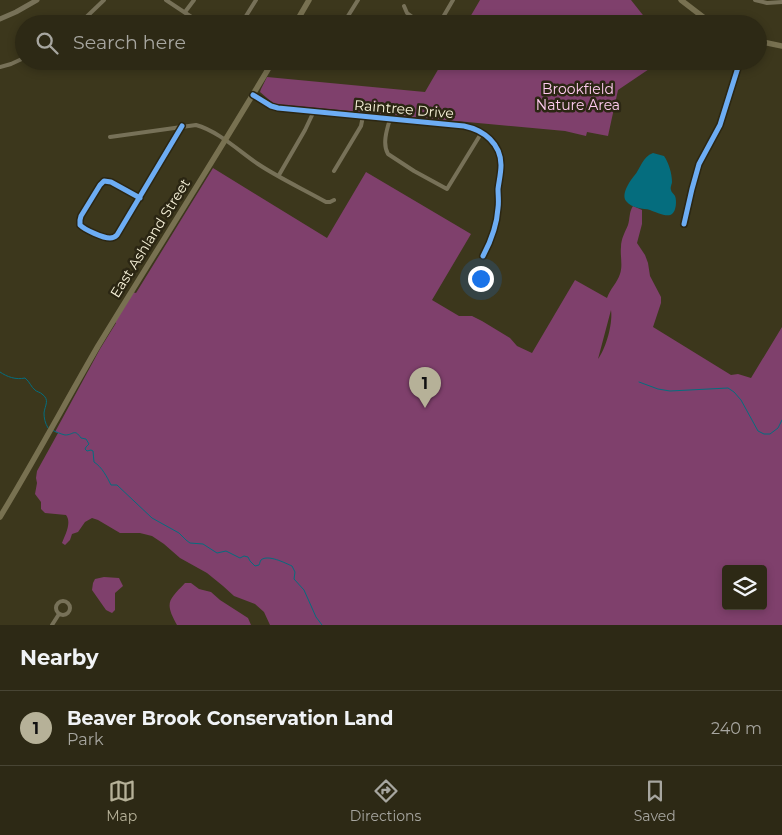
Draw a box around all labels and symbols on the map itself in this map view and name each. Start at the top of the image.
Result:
park label: Brookfield Nature Area [536,80,620,114]
street label: Raintree Drive [353,96,455,122]
street label: East Ashland Street [106,175,194,301]
your location [468,266,494,292]
pin: 1 [409,367,441,408]

